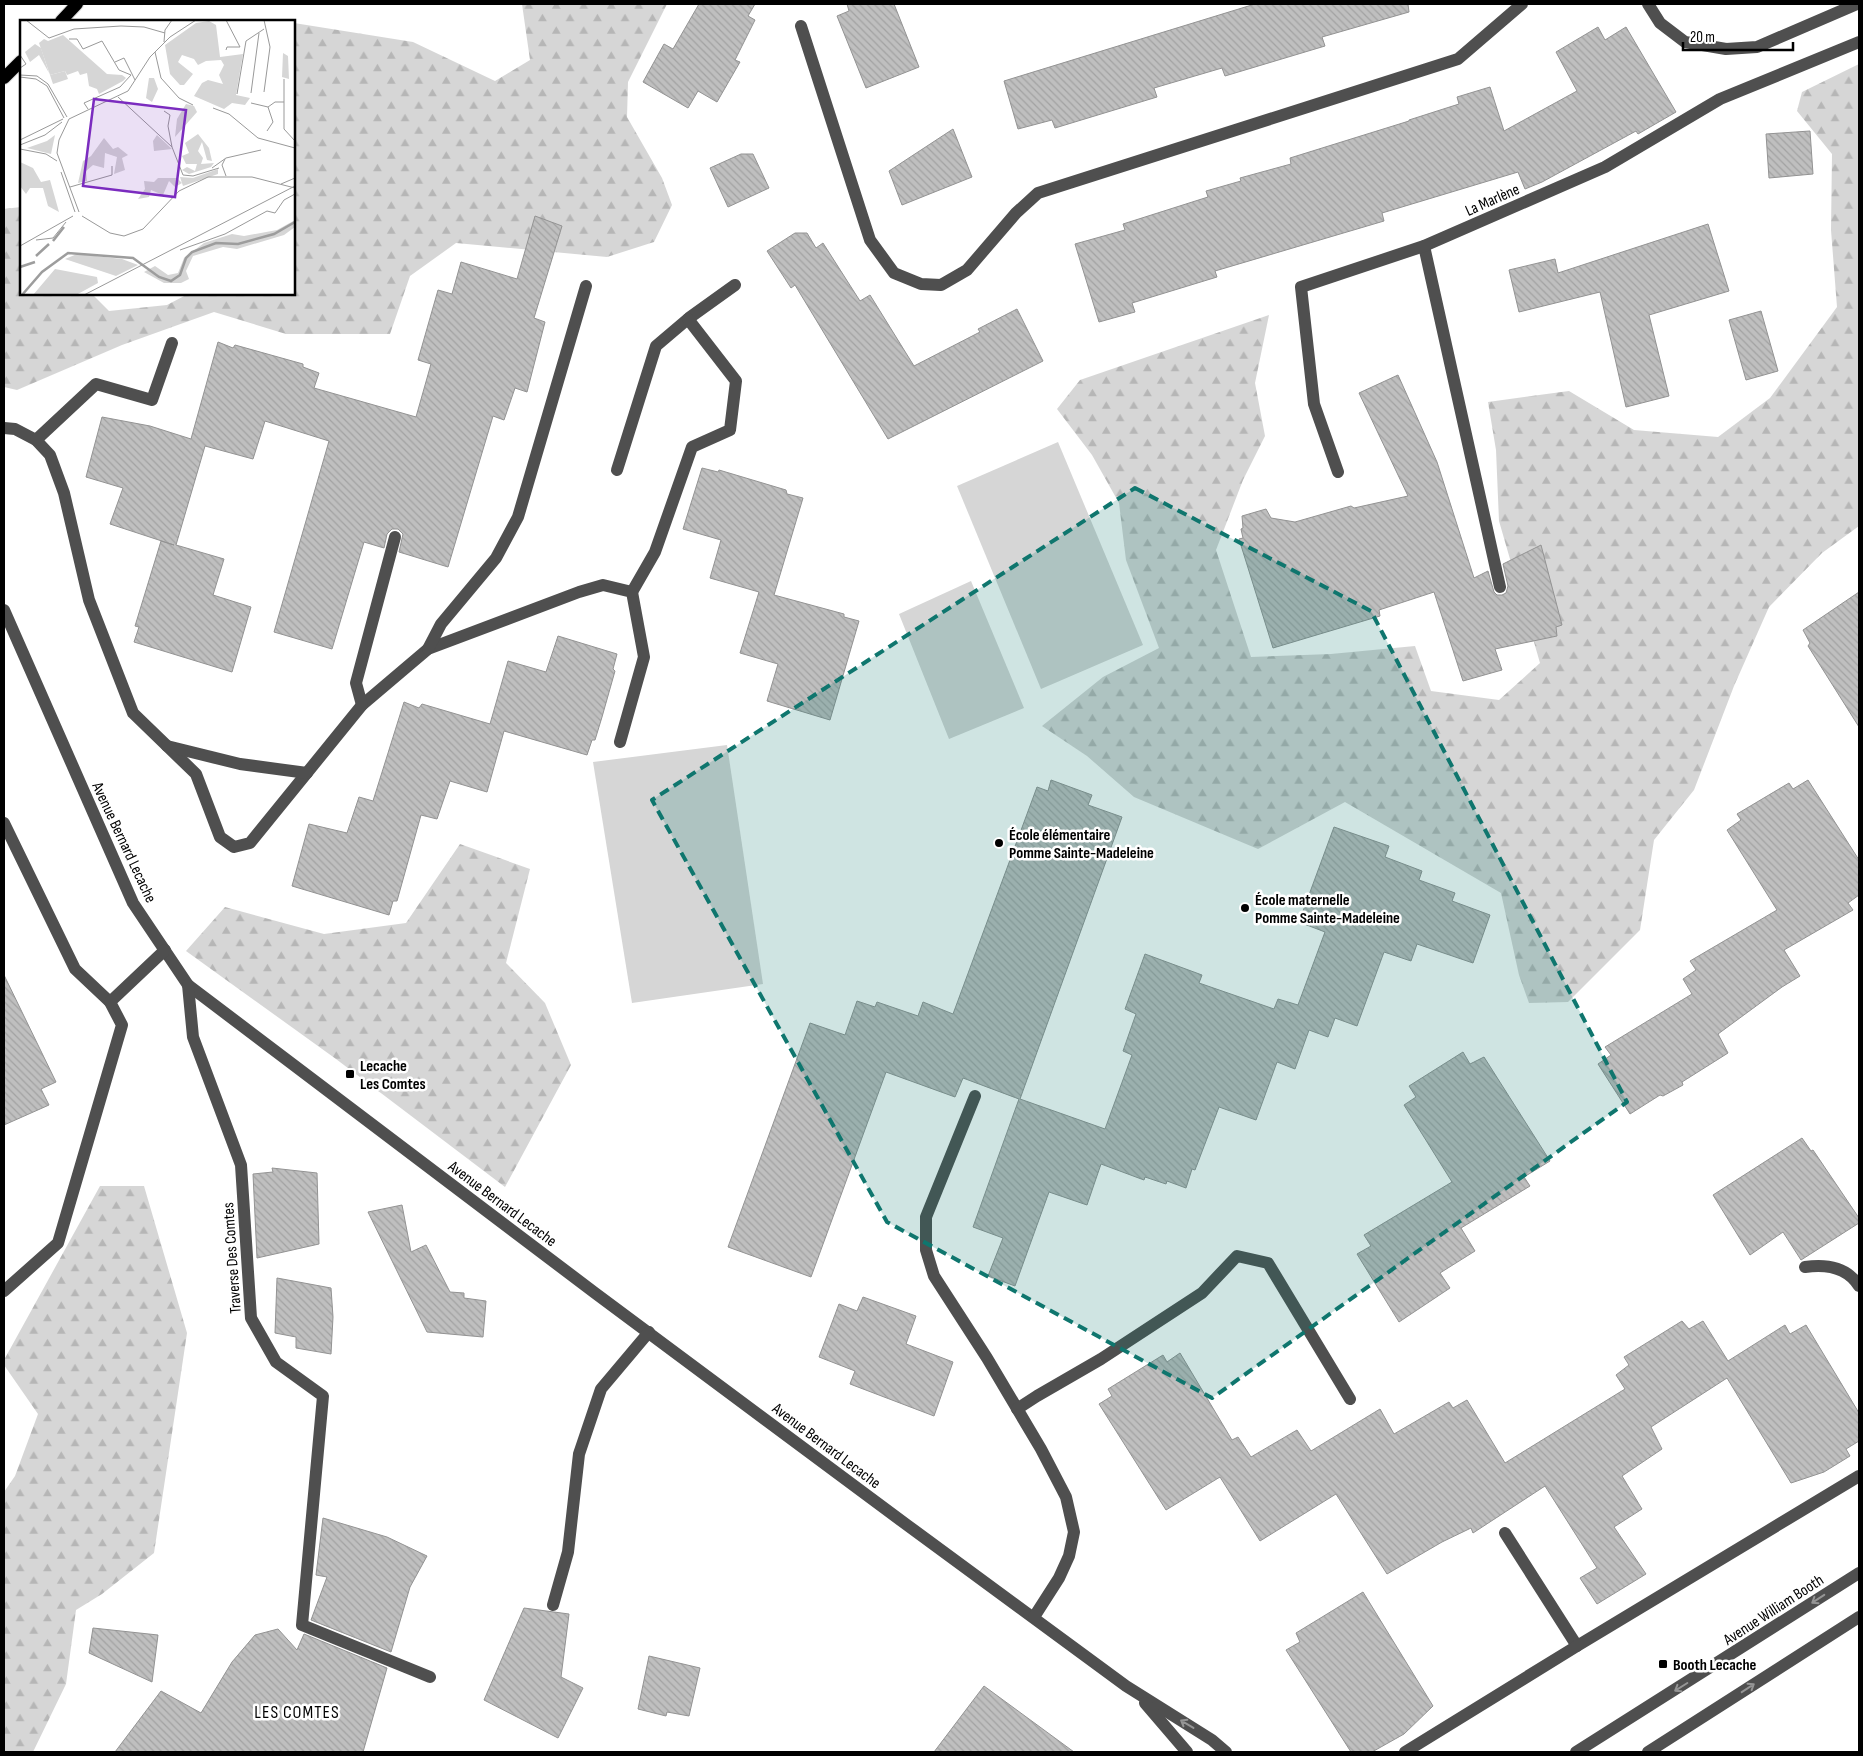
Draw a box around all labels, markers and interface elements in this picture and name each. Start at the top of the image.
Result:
inset map [20,20,295,295]
scale bar [1683,20,1793,52]
text: 20 m [1690,28,1715,47]
street label: La Marlène [1462,180,1523,221]
street label: Avenue Bernard Lecache [87,779,160,906]
place label: École élémentaire Pomme Sainte-Madeleine [1009,826,1154,863]
marker: École élémentaire Pomme Sainte-Madeleine [993,837,1005,849]
place label: École maternelle Pomme Sainte-Madeleine [1255,891,1400,928]
marker: École maternelle Pomme Sainte-Madeleine [1239,902,1251,914]
place label: Lecache Les Comtes [360,1057,426,1094]
marker: Lecache Les Comtes [344,1068,356,1080]
street label: Avenue Bernard Lecache [443,1157,560,1251]
street label: Traverse Des Comtes [219,1201,246,1314]
street label: Avenue Bernard Lecache [767,1399,884,1493]
street label: Avenue William Booth [1719,1571,1827,1650]
one-way arrow [1812,1595,1826,1605]
place label: Booth Lecache [1673,1656,1757,1675]
marker: Booth Lecache [1657,1658,1669,1670]
one-way arrow [1675,1682,1689,1692]
one-way arrow [1740,1683,1754,1693]
district label: LES COMTES [254,1702,340,1723]
one-way arrow [1180,1719,1194,1729]

